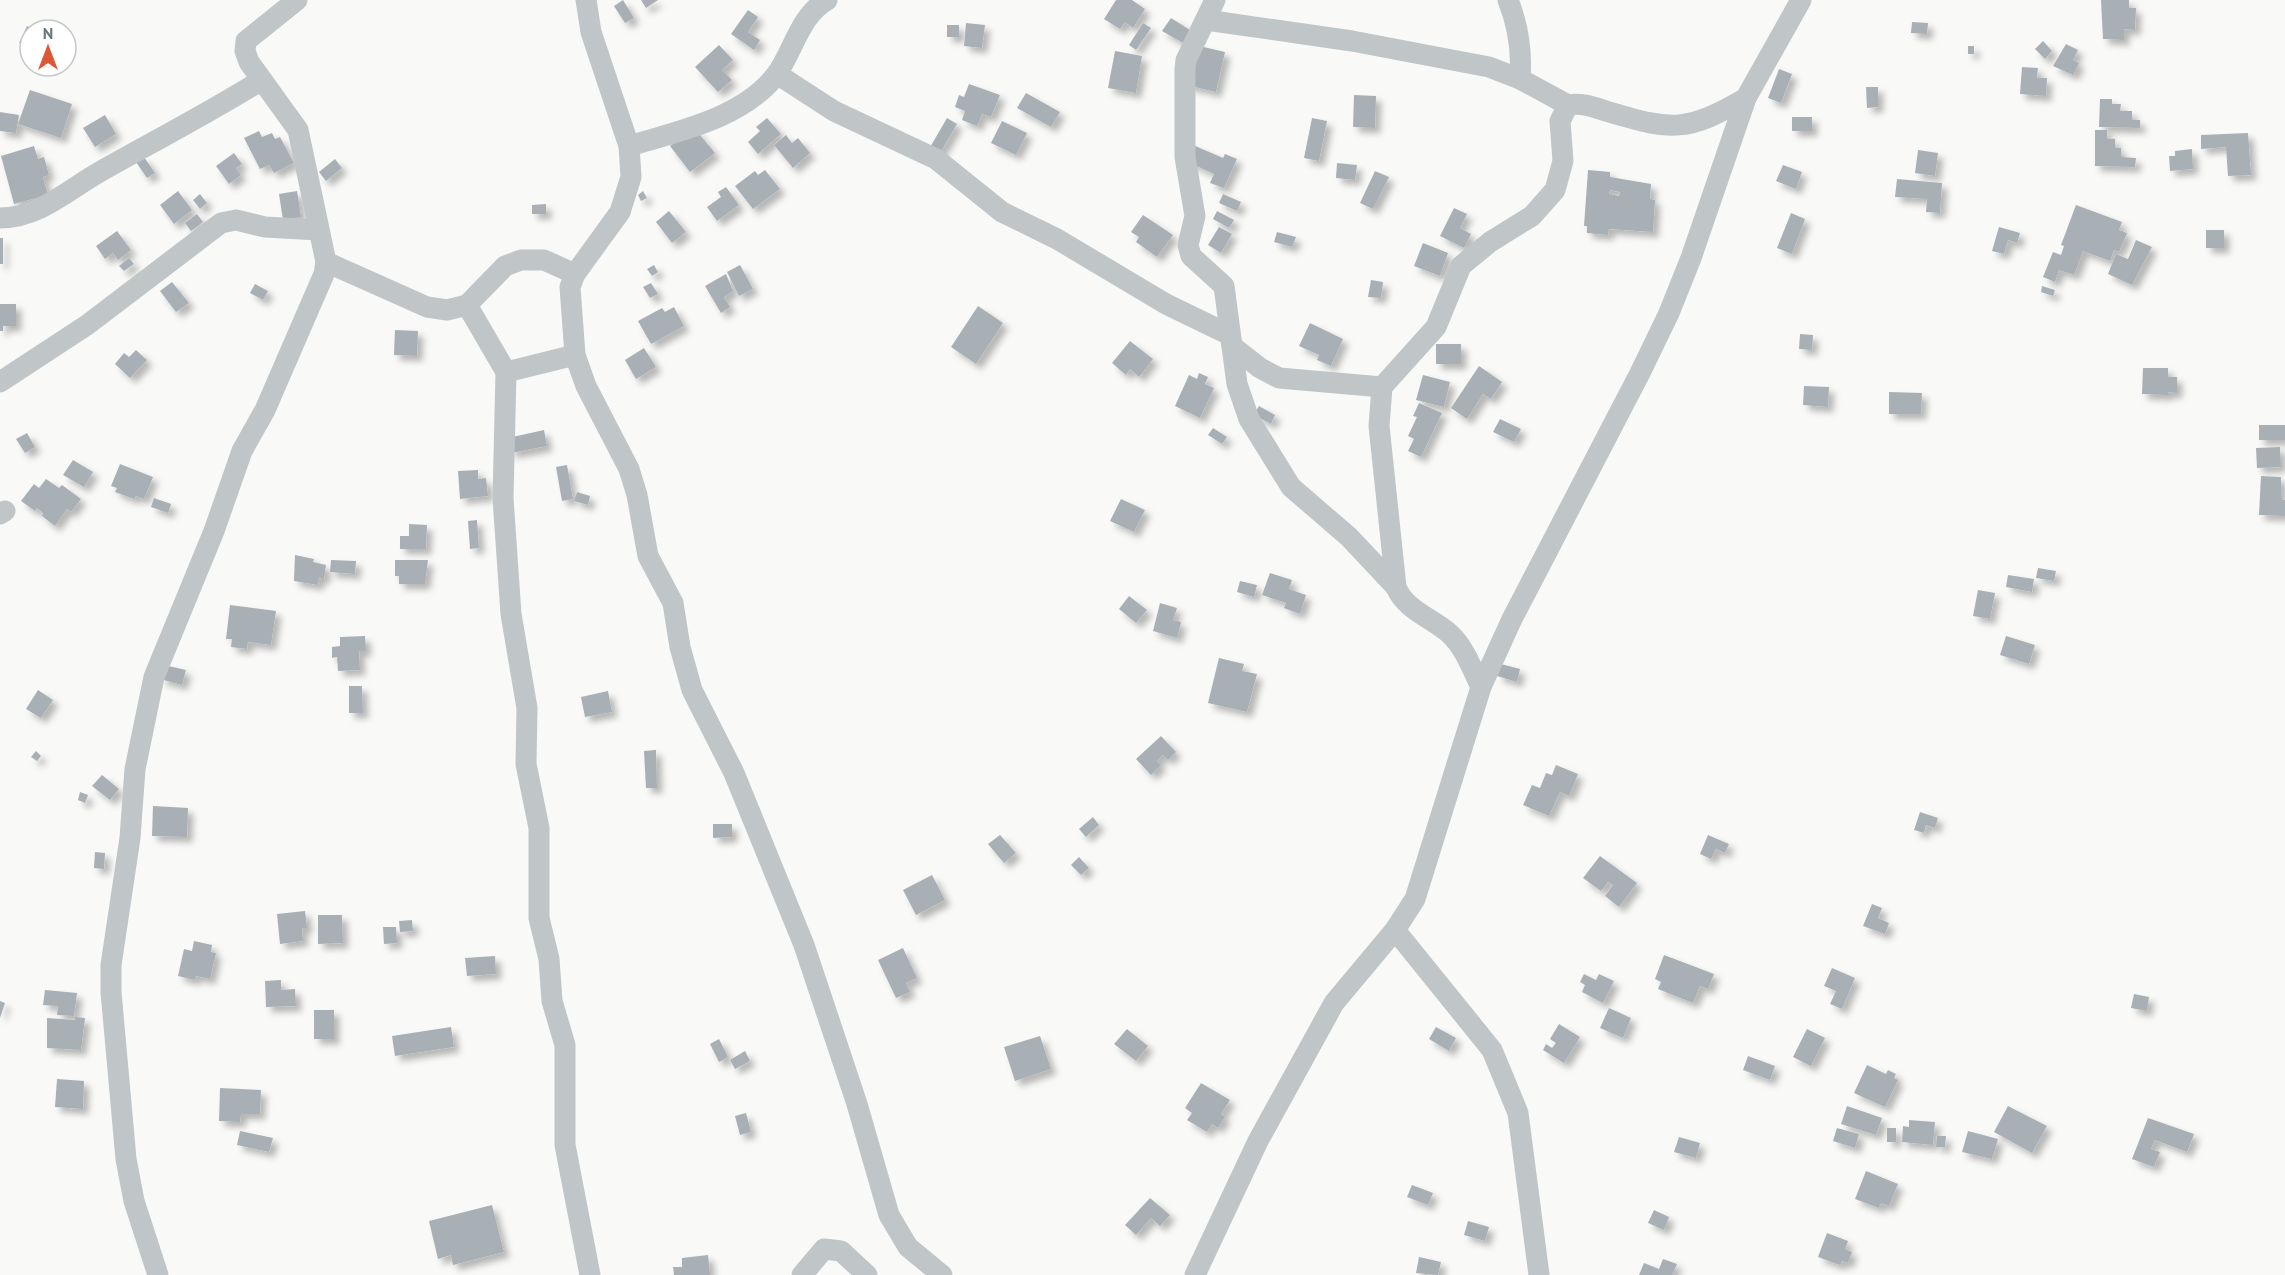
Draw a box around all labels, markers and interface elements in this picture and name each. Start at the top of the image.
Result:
north arrow [18,18,78,78]
text: N [43,23,53,43]

